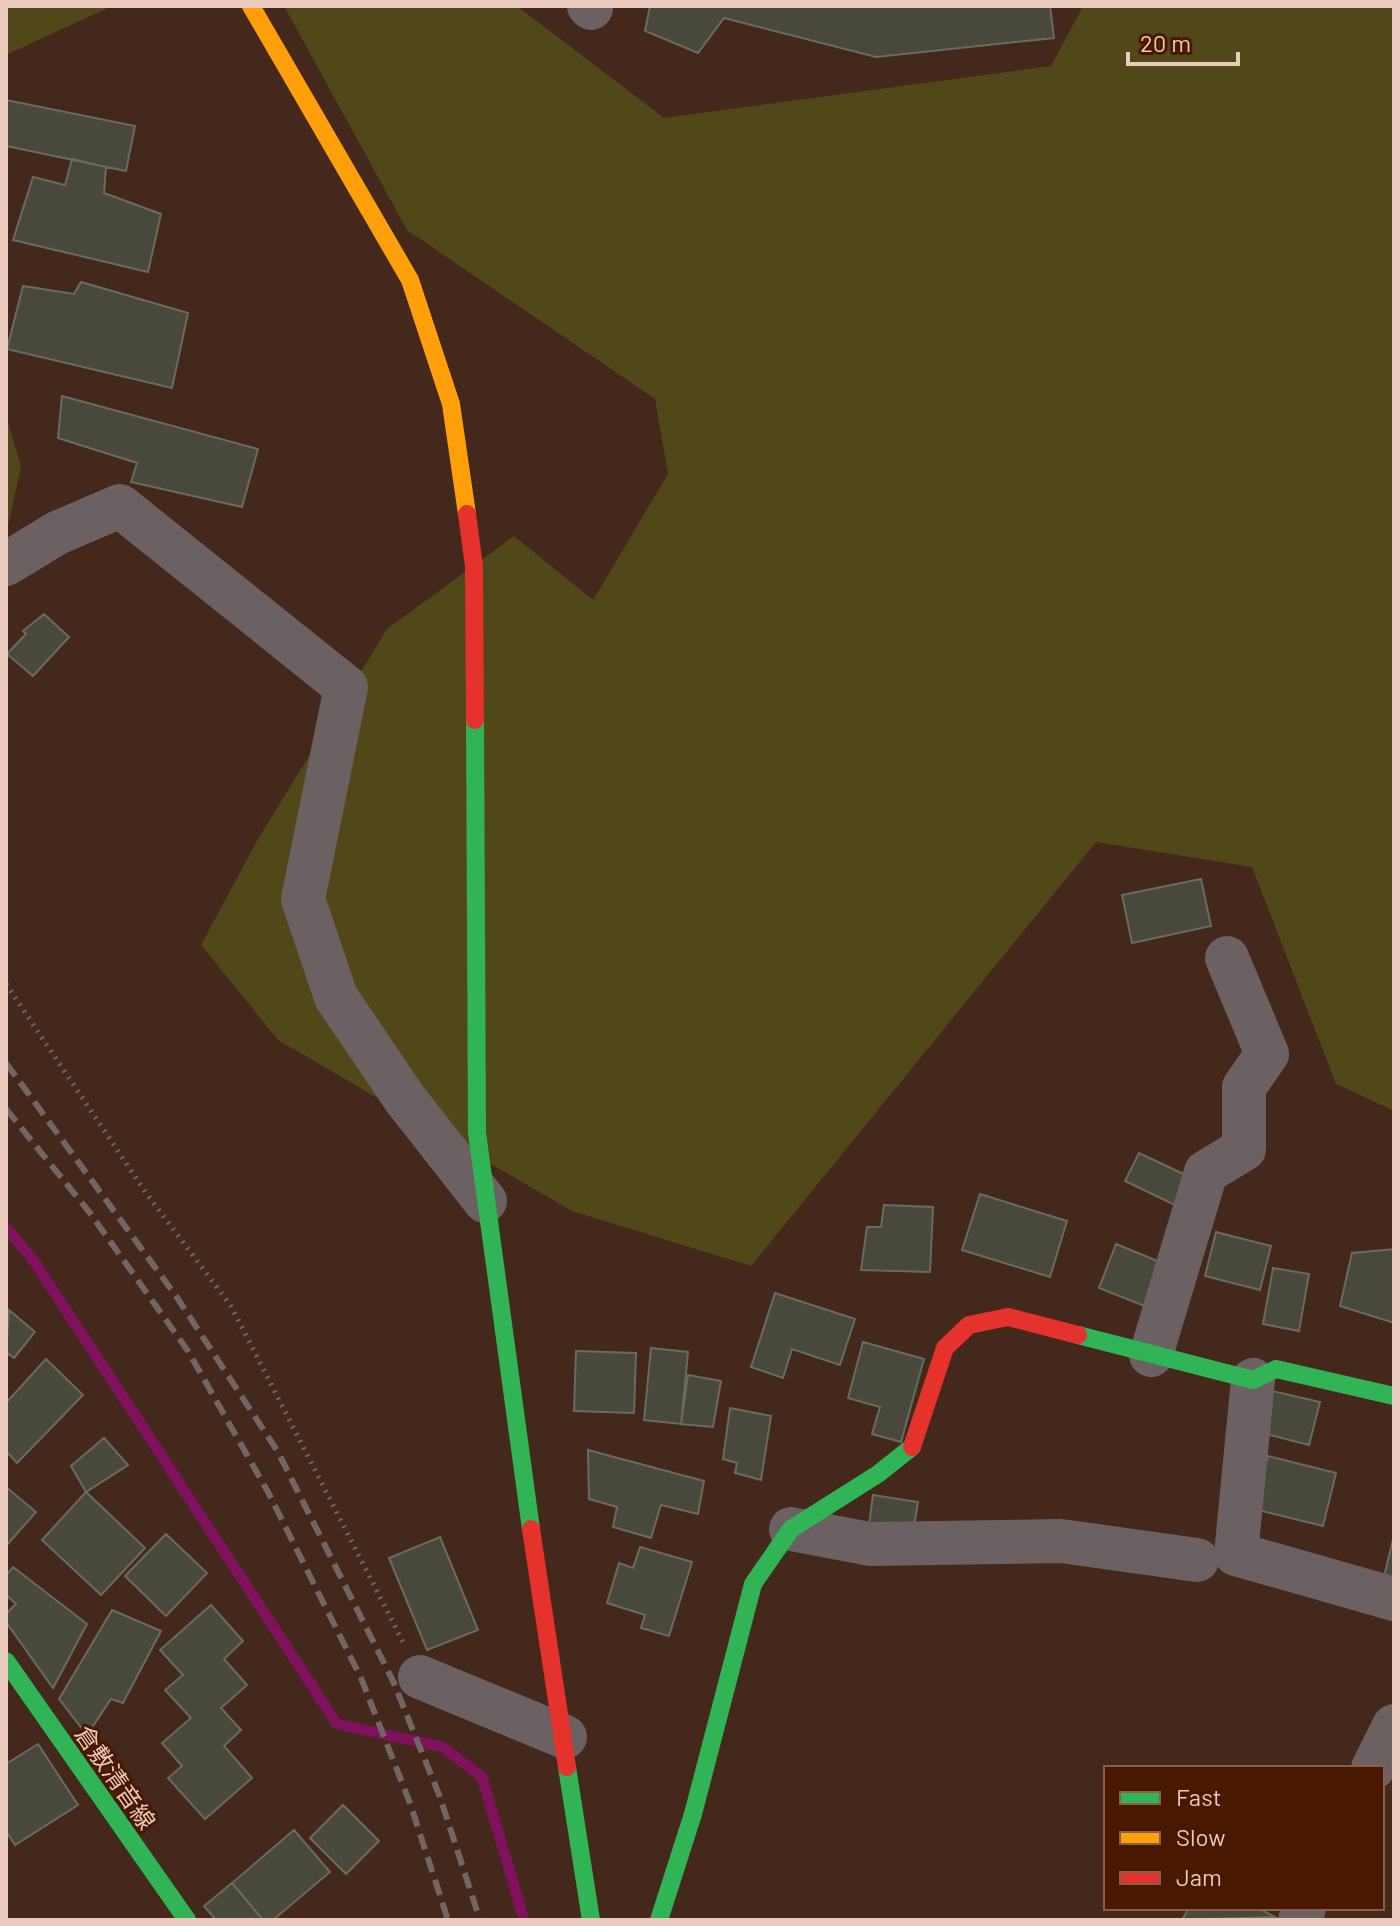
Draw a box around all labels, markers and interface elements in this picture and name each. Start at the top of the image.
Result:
scale bar [1128,16,1238,66]
text: 20 m [1140,28,1191,57]
street label: 倉敷清音線 [70,1720,162,1834]
legend [1104,1766,1384,1910]
text: Fast [1176,1782,1221,1811]
text: Slow [1176,1822,1225,1851]
text: Jam [1176,1862,1222,1891]

